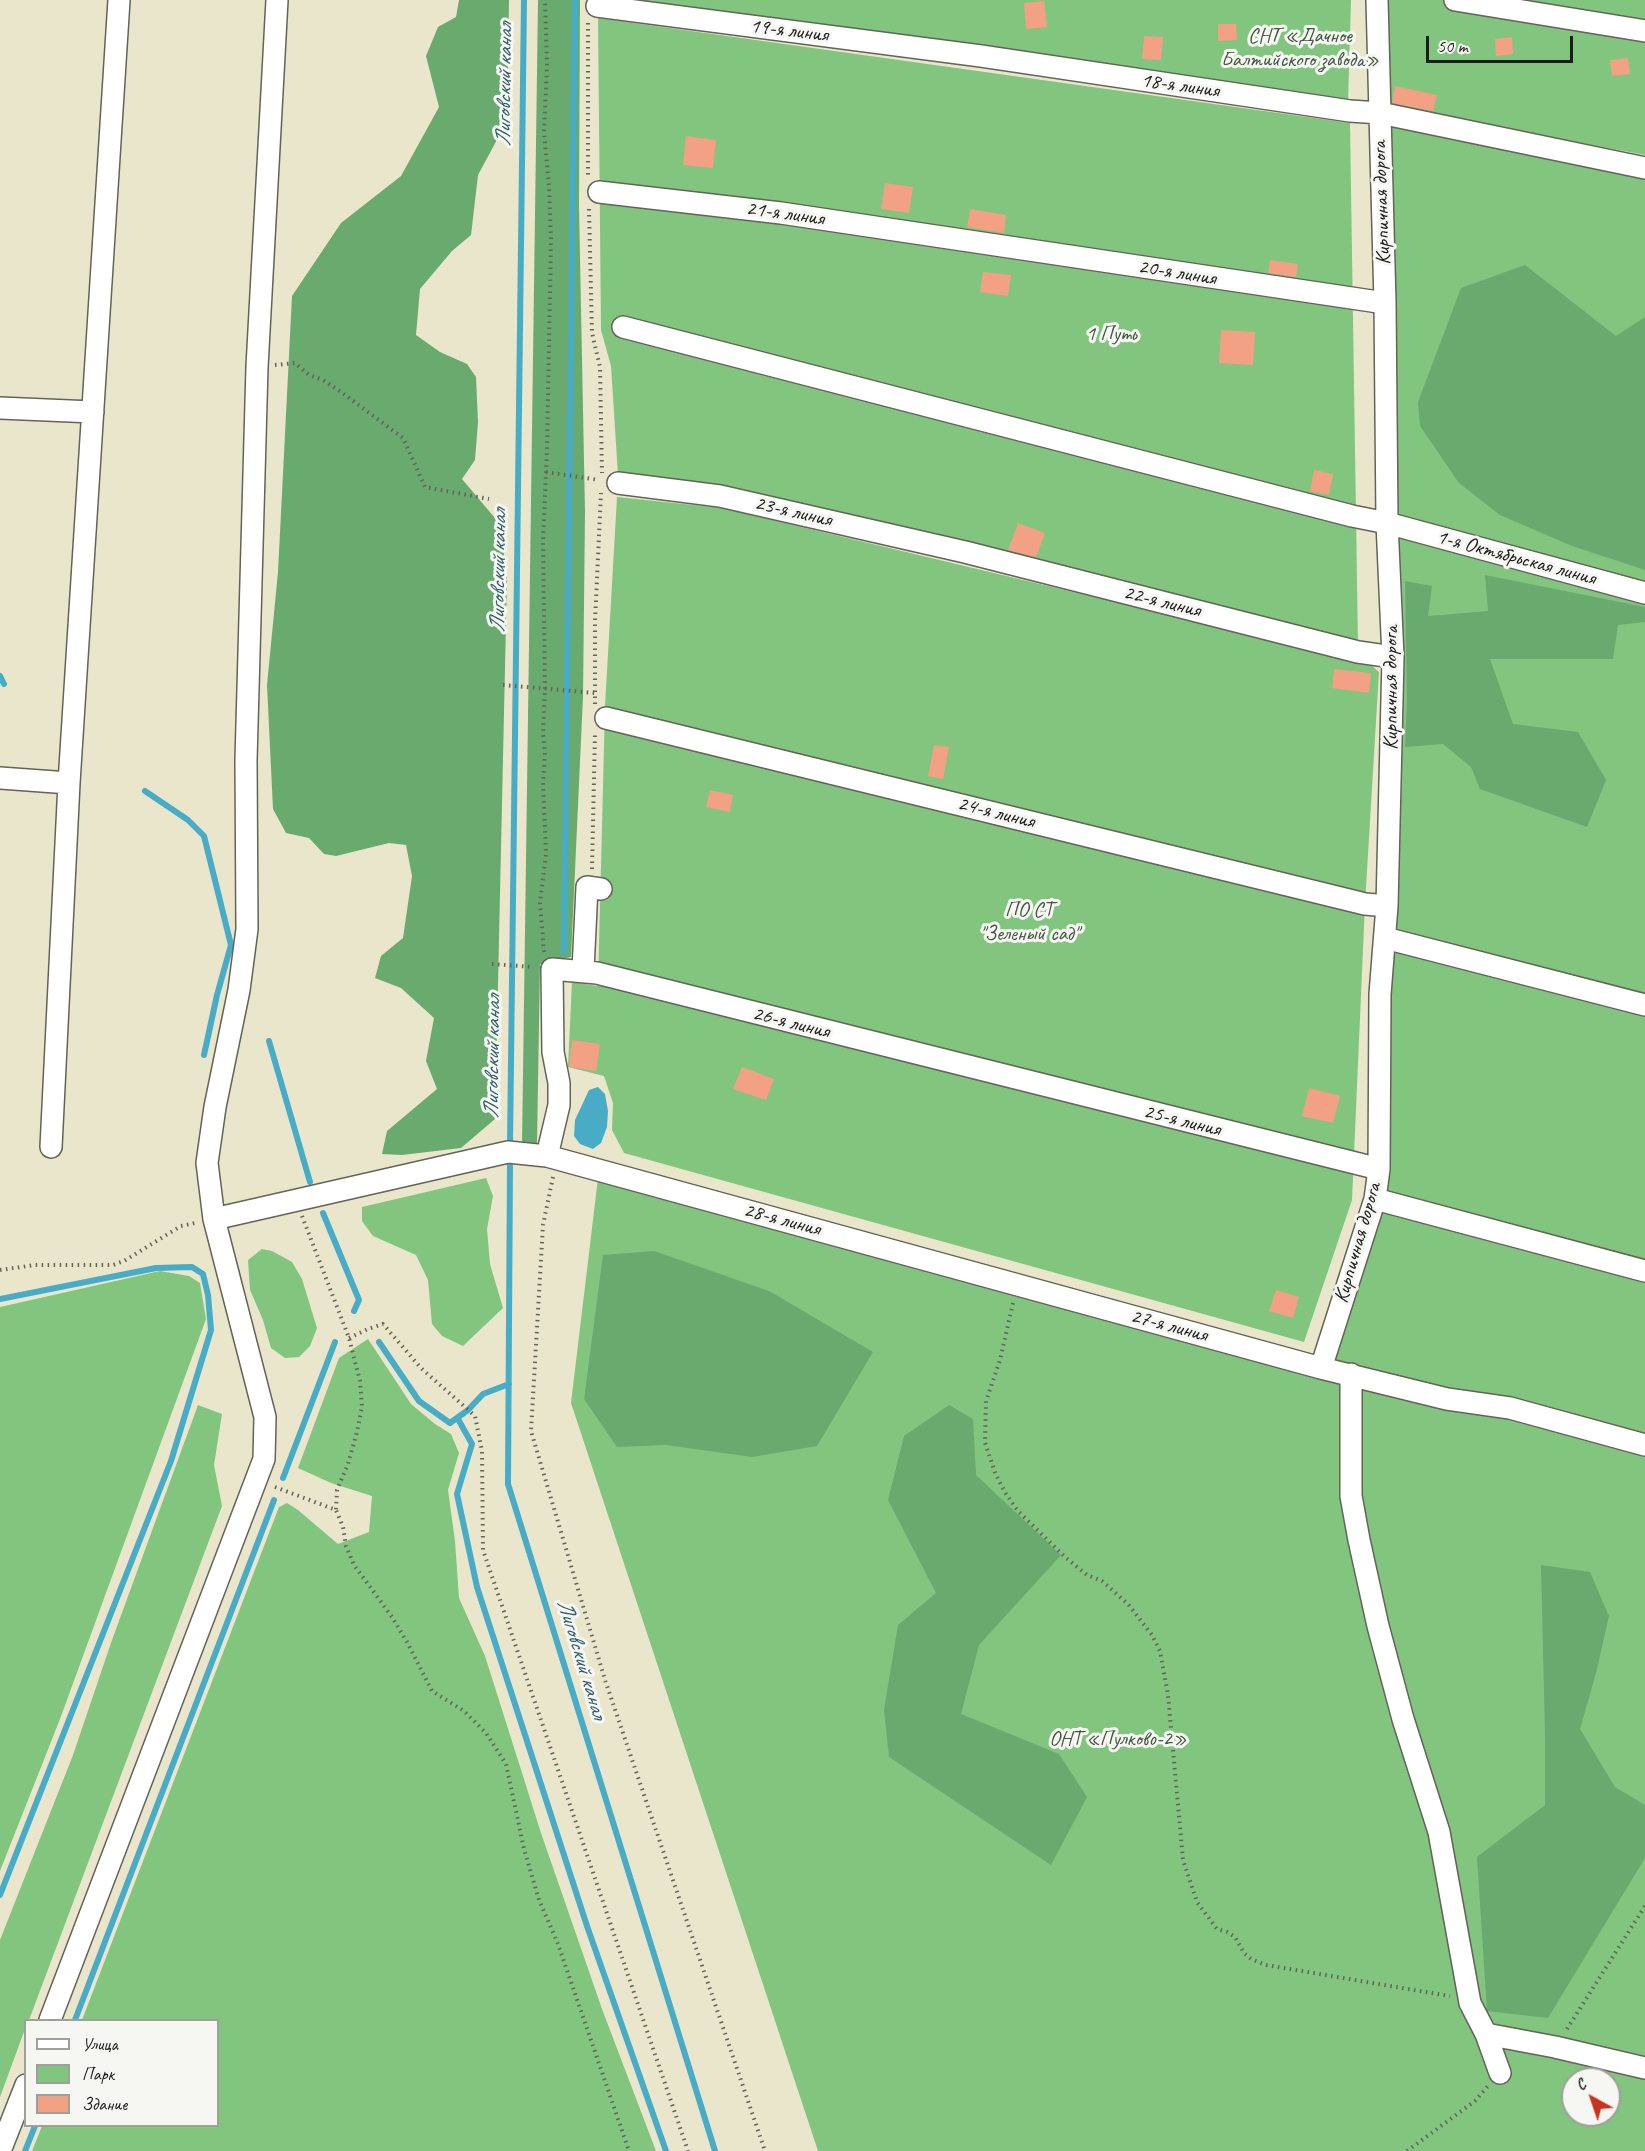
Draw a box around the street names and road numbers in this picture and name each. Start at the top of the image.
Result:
street label: 19-я линия [748,14,830,48]
street label: 18-я линия [1139,68,1221,104]
street label: Кирпичная дорога [1367,141,1397,265]
street label: 21-я линия [744,196,826,232]
street label: 20-я линия [1136,254,1218,292]
street label: 23-я линия [752,491,834,533]
street label: 1-я Октябрьская линия [1434,525,1598,591]
street label: 22-я линия [1121,580,1203,624]
street label: Кирпичная дорога [1378,626,1404,750]
street label: 24-я линия [955,791,1037,835]
street label: 26-я линия [750,1001,832,1045]
street label: 25-я линия [1141,1099,1223,1143]
street label: Кирпичная дорога [1329,1180,1387,1306]
street label: 28-я линия [741,1198,823,1242]
street label: 27-я линия [1128,1304,1210,1348]

